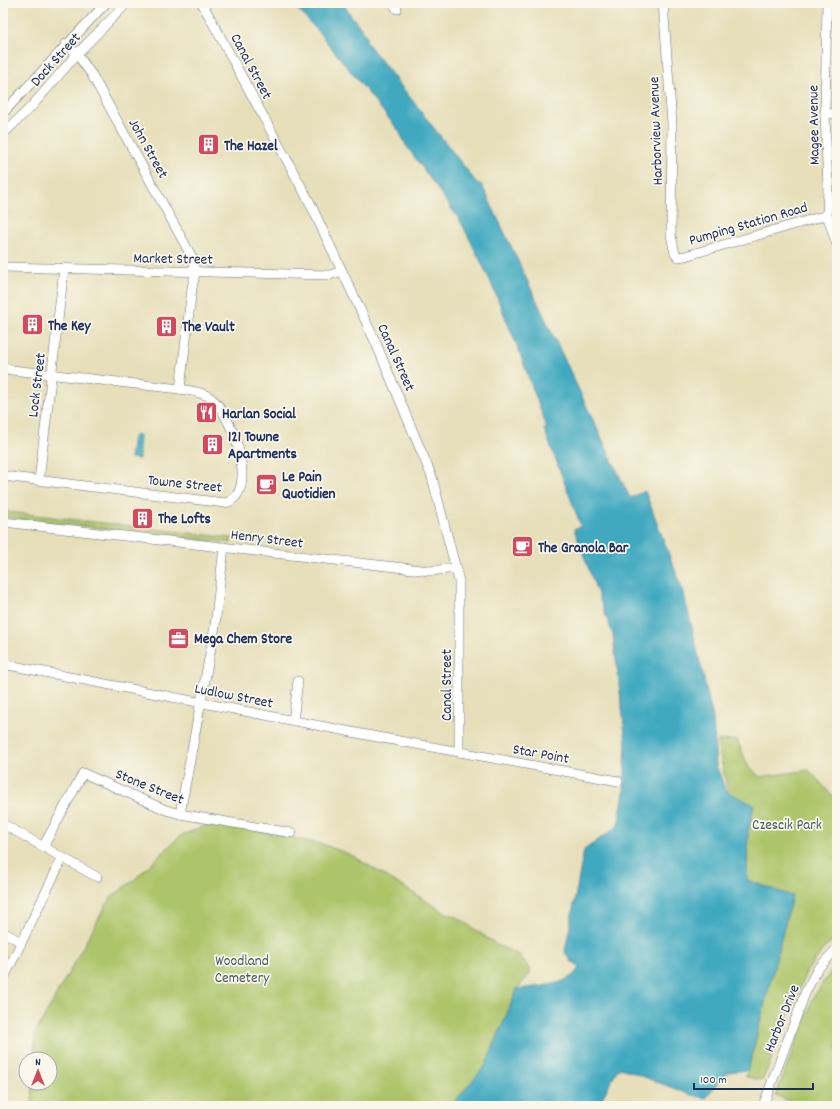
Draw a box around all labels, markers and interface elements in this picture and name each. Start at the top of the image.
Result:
street label: Dock Street [26,28,87,92]
street label: Canal Street [224,30,277,104]
street label: Harborview Avenue [644,76,670,186]
street label: Magee Avenue [803,84,827,165]
street label: John Street [122,115,173,183]
building icon: The Hazel [196,132,222,158]
place label: The Hazel [224,136,278,158]
street label: Pumping Station Road [687,197,811,252]
street label: Market Street [133,248,213,272]
building icon: The Key [20,312,46,338]
building icon: The Vault [153,313,179,339]
place label: The Key [48,316,91,338]
place label: The Vault [182,317,235,339]
street label: Canal Street [371,321,420,396]
street label: Lock Street [23,351,53,419]
restaurant icon: Harlan Social [194,400,220,426]
place label: Harlan Social [222,404,296,426]
place label: 121 Towne Apartments [228,427,297,466]
building icon: 121 Towne Apartments [199,432,225,458]
place label: Le Pain Quotidien [282,467,336,506]
street label: Towne Street [147,470,223,500]
cafe icon: Le Pain Quotidien [253,472,279,498]
building icon: The Lofts [129,505,155,531]
place label: The Lofts [158,509,211,531]
street label: Henry Street [229,525,305,555]
cafe icon: The Granola Bar [510,534,536,560]
place label: The Granola Bar [538,538,629,560]
office icon: Mega Chem Store [165,625,191,651]
place label: Mega Chem Store [194,629,292,651]
street label: Canal Street [437,649,459,721]
street label: Ludlow Street [193,679,275,715]
street label: Star Point [511,739,571,771]
street label: Stone Street [112,764,187,812]
park label: Czescik Park [752,815,822,837]
park label: Woodland Cemetery [215,951,270,990]
street label: Harbor Drive [759,981,807,1056]
north arrow [18,1051,58,1091]
text: N [35,1055,41,1071]
scale bar [694,1065,813,1091]
text: 100 m [700,1072,727,1089]

